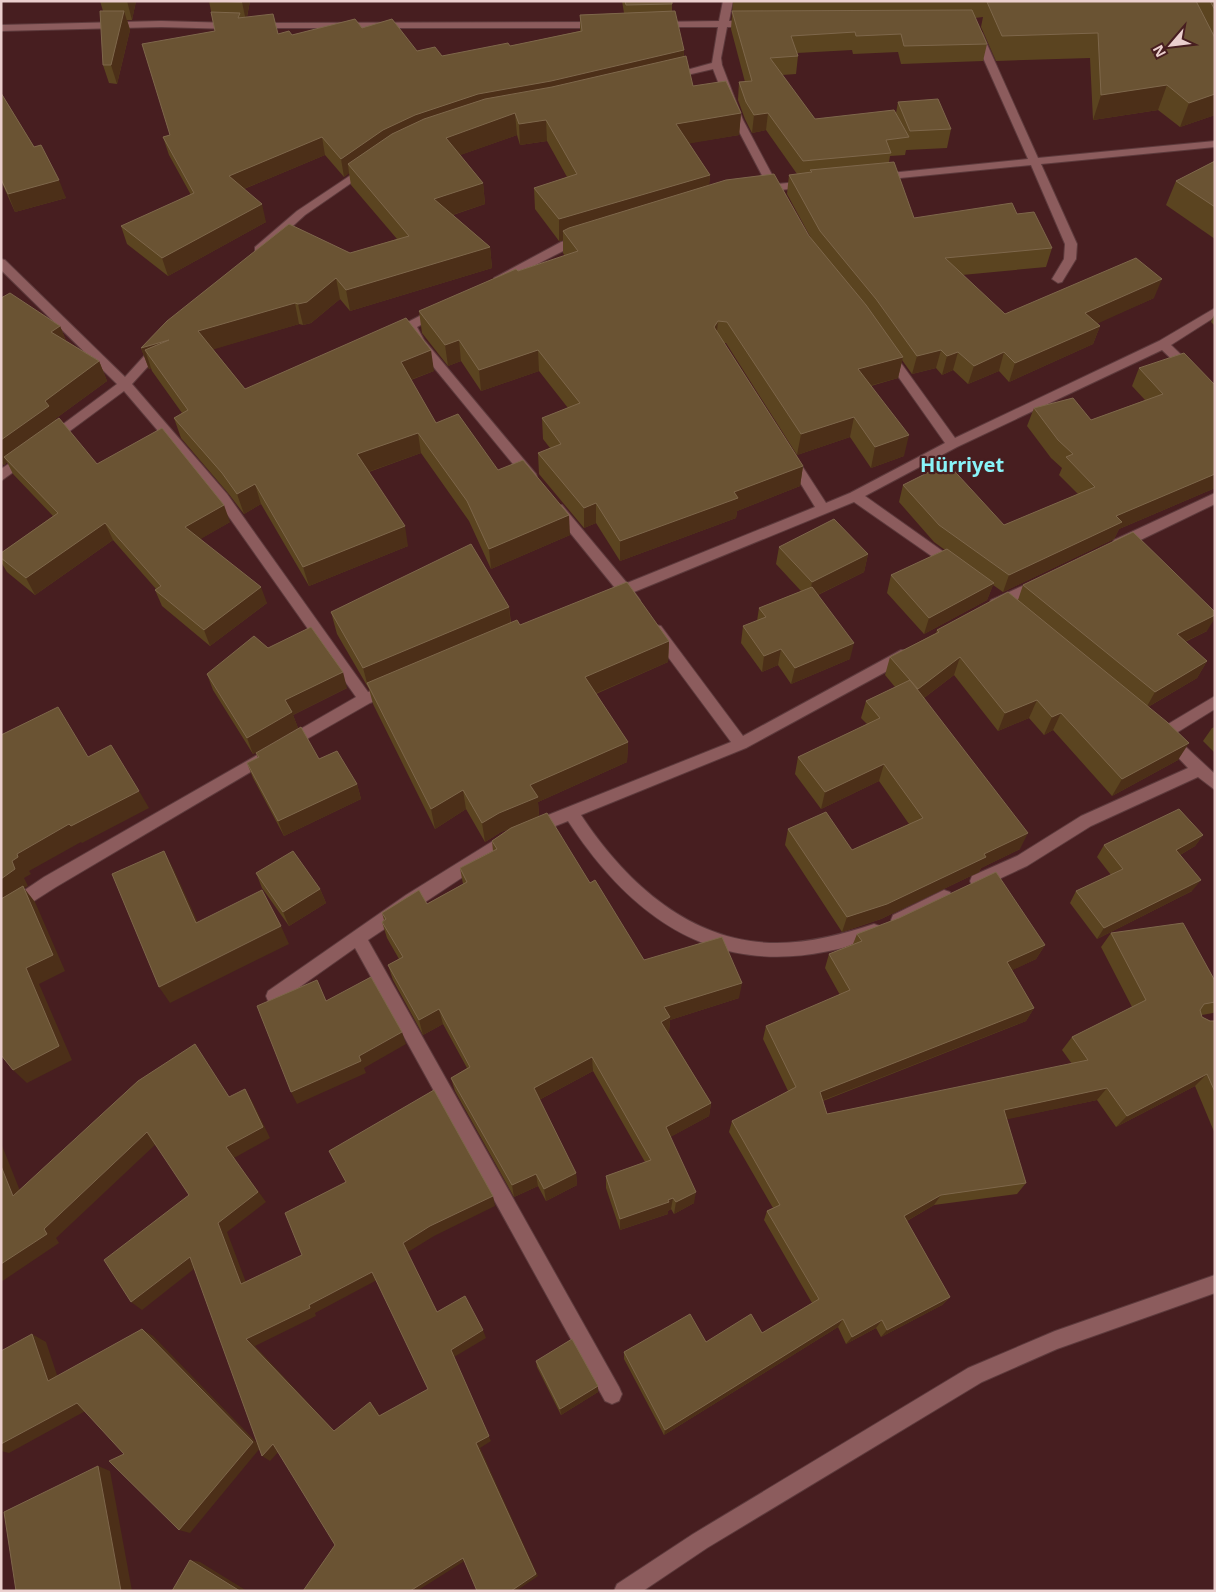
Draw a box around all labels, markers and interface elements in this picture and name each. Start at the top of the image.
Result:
north arrow [1146,20,1196,70]
text: N [1148,42,1170,61]
district label: Hürriyet [920,451,1004,478]

